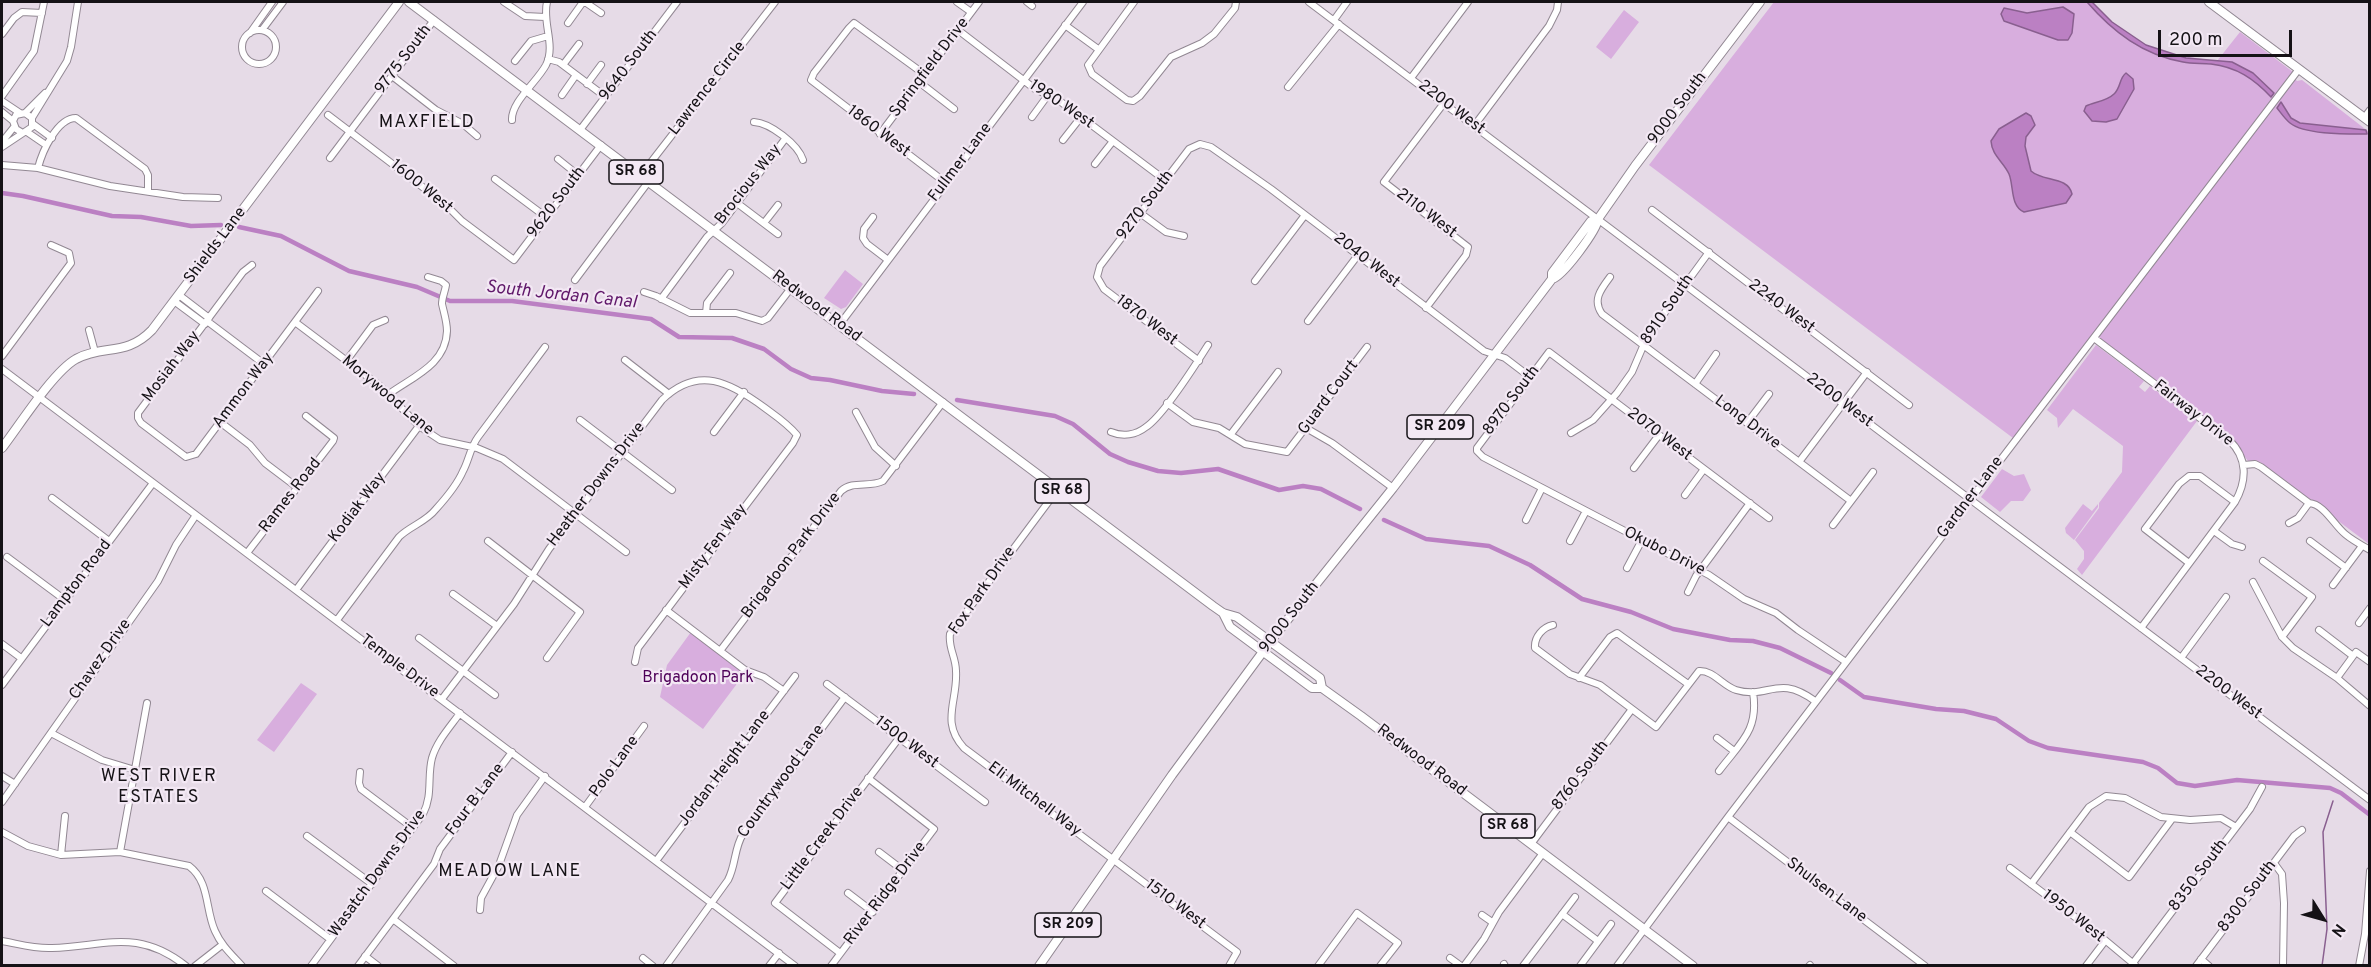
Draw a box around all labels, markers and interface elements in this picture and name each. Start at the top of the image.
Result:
street label: Springfield Drive [886,14,974,122]
scale bar [2161,18,2294,56]
street label: 9775 South [372,21,436,99]
street label: 9640 South [596,26,662,106]
text: 200 m [2169,29,2222,52]
street label: Lawrence Circle [665,38,751,140]
street label: 9000 South [1645,69,1711,149]
street label: 1980 West [1025,76,1097,134]
street label: 2200 West [1414,77,1488,139]
street label: 1860 West [843,102,913,162]
district label: MAXFIELD [379,112,475,134]
street label: Fullmer Lane [925,120,997,206]
street label: Brocious Way [712,141,786,229]
street label: 1600 West [386,156,456,218]
road number: SR 68 [609,160,663,184]
street label: 9620 South [524,163,590,243]
street label: 9270 South [1113,167,1179,245]
street label: 2110 West [1392,185,1460,243]
street label: Shields Lane [181,204,251,288]
street label: 2040 West [1329,229,1403,293]
street label: Redwood Road [767,267,865,347]
street label: 8910 South [1637,271,1699,349]
street label: 2240 West [1744,276,1818,338]
water label: South Jordan Canal [485,277,637,315]
street label: 1870 West [1111,292,1181,350]
street label: Mosiah Way [139,328,205,406]
street label: Ammon Way [209,349,279,433]
street label: Morywood Lane [337,352,437,440]
street label: Guard Court [1295,357,1363,439]
street label: 8970 South [1480,362,1544,440]
street label: 2200 West [1802,370,1876,432]
street label: Fairway Drive [2149,377,2237,451]
street label: Long Drive [1710,392,1784,454]
street label: 2070 West [1623,404,1695,466]
road number: SR 209 [1407,415,1473,439]
street label: Heather Downs Drive [544,419,650,551]
street label: Gardner Lane [1934,453,2008,543]
street label: Rames Road [256,455,326,537]
street label: Kodiak Way [325,469,391,547]
road number: SR 68 [1035,479,1089,503]
street label: Brigadoon Park Drive [738,489,846,623]
street label: Misty Fen Way [676,501,752,593]
street label: Okubo Drive [1620,523,1708,581]
street label: Lampton Road [38,536,116,632]
street label: Fox Park Drive [946,543,1020,639]
street label: 9000 South [1256,578,1324,658]
street label: Chavez Drive [66,616,136,704]
street label: Temple Drive [356,631,442,703]
street label: 2200 West [2191,662,2265,724]
park label: Brigadoon Park [642,669,754,689]
street label: Jordan Height Lane [675,707,775,831]
street label: 1500 West [870,713,942,773]
street label: Redwood Road [1372,721,1470,801]
street label: Countrywood Lane [734,722,830,842]
street label: Polo Lane [586,732,644,802]
street label: 8760 South [1548,737,1614,815]
street label: Eli Mitchell Way [983,759,1085,841]
street label: Four B Lane [443,760,509,840]
district label: WEST RIVER ESTATES [101,766,217,808]
street label: Little Creek Drive [778,783,868,895]
street label: Wasatch Downs Drive [325,807,431,941]
road number: SR 68 [1481,814,1535,838]
street label: 8350 South [2166,836,2232,916]
street label: River Ridge Drive [841,839,931,949]
street label: Shulsen Lane [1782,854,1870,928]
street label: 8300 South [2215,857,2281,937]
district label: MEADOW LANE [438,861,582,883]
street label: 1510 West [1141,876,1209,934]
street label: 1950 West [2038,887,2108,947]
north arrow [2293,889,2353,949]
road number: SR 209 [1035,913,1101,937]
text: N [2326,919,2349,940]

